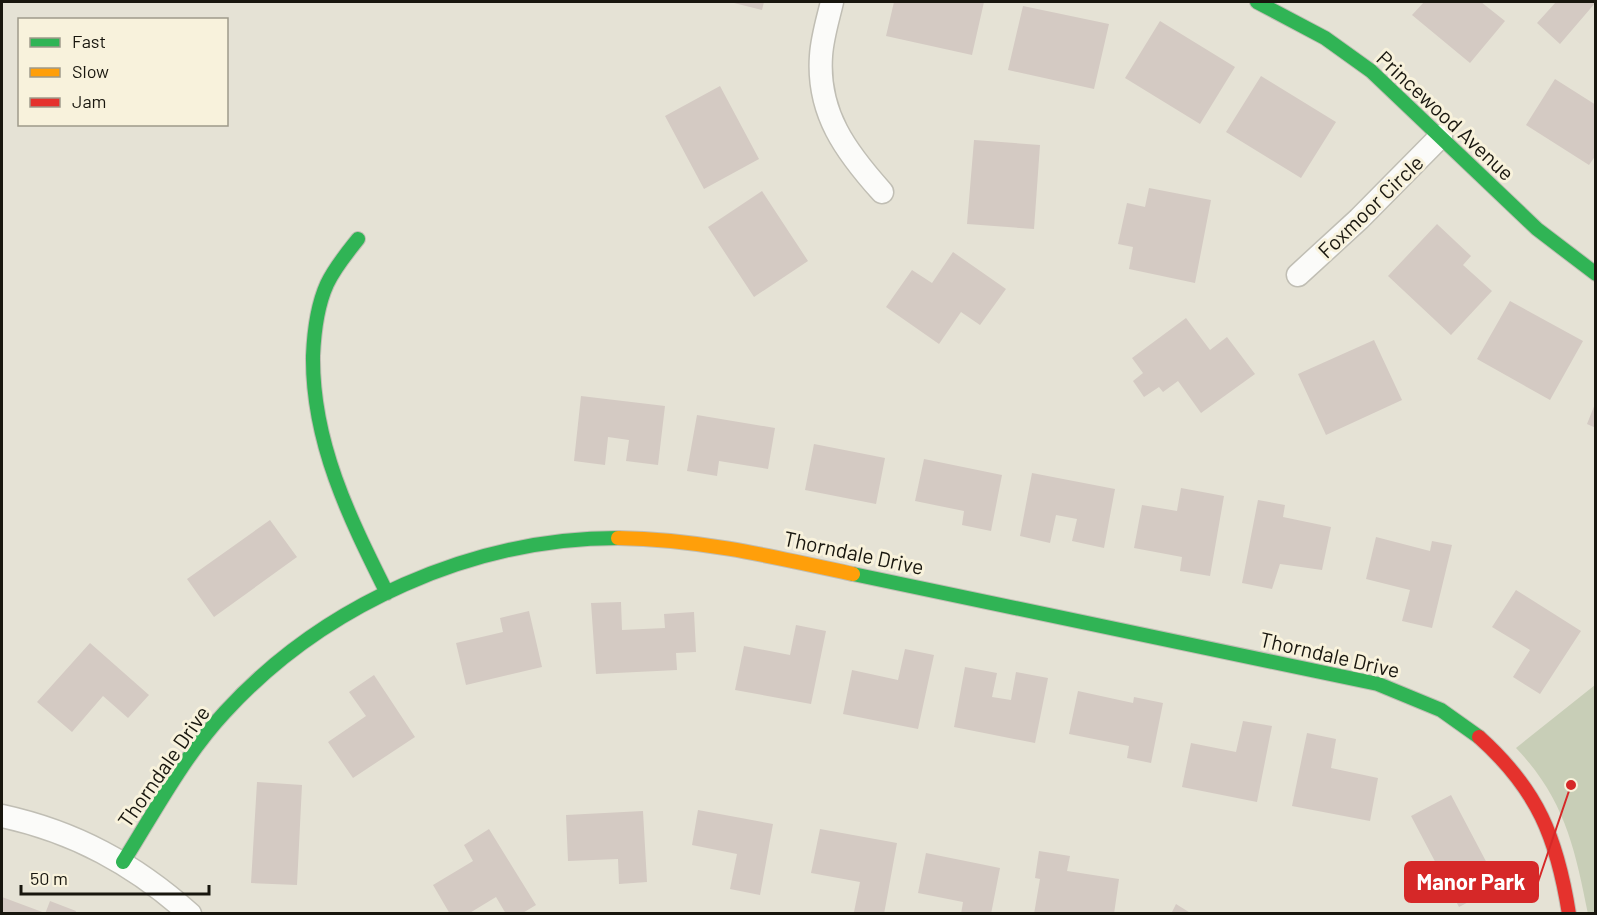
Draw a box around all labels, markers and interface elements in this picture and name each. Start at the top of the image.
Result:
legend [18,18,228,126]
text: Fast [72,30,106,52]
street label: Princewood Avenue [1372,45,1520,185]
text: Slow [72,60,109,82]
text: Jam [72,90,106,112]
street label: Foxmoor Circle [1312,149,1428,263]
street label: Thorndale Drive [782,525,926,579]
street label: Thorndale Drive [1258,626,1402,682]
street label: Thorndale Drive [112,700,214,832]
scale bar [21,858,208,896]
callout: Manor Park [1405,862,1538,902]
text: 50 m [30,867,68,889]
text: Manor Park [1416,868,1526,894]

